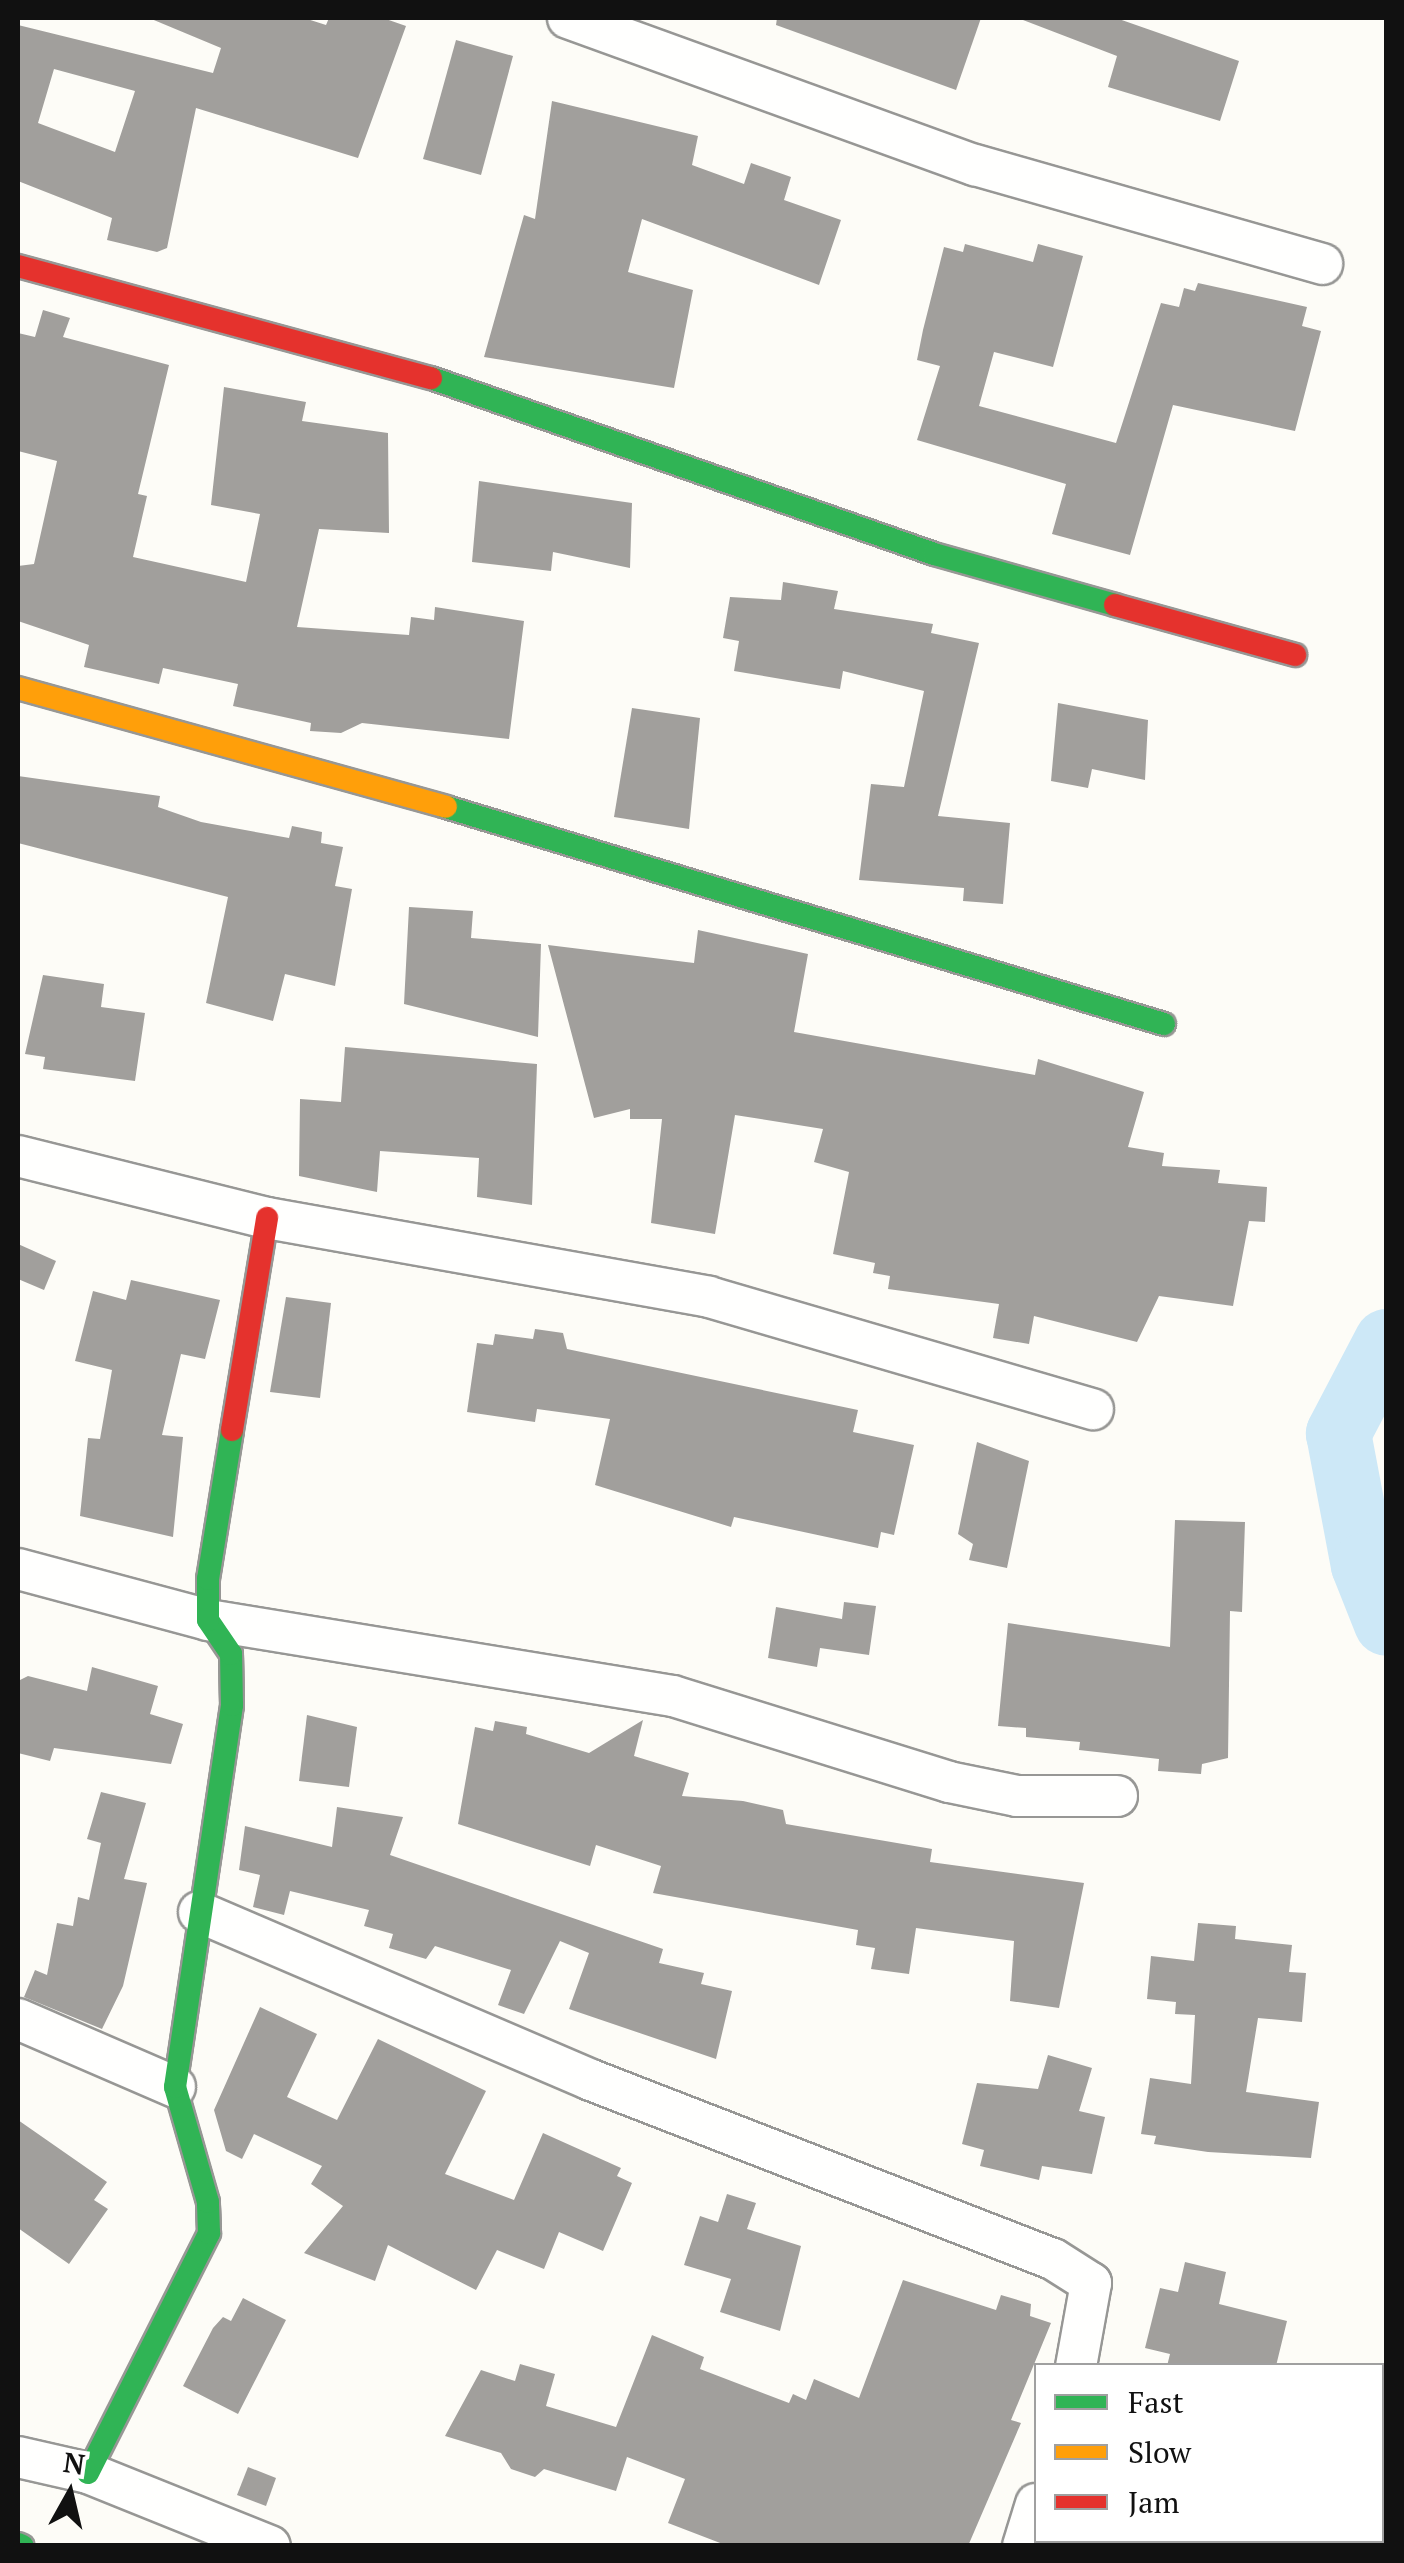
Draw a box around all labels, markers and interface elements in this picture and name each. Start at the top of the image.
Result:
legend [1034,2363,1384,2543]
text: Fast [1128,2382,1184,2422]
text: Slow [1128,2432,1191,2472]
north arrow [20,2443,120,2543]
text: N [61,2443,87,2483]
text: Jam [1128,2482,1179,2522]

